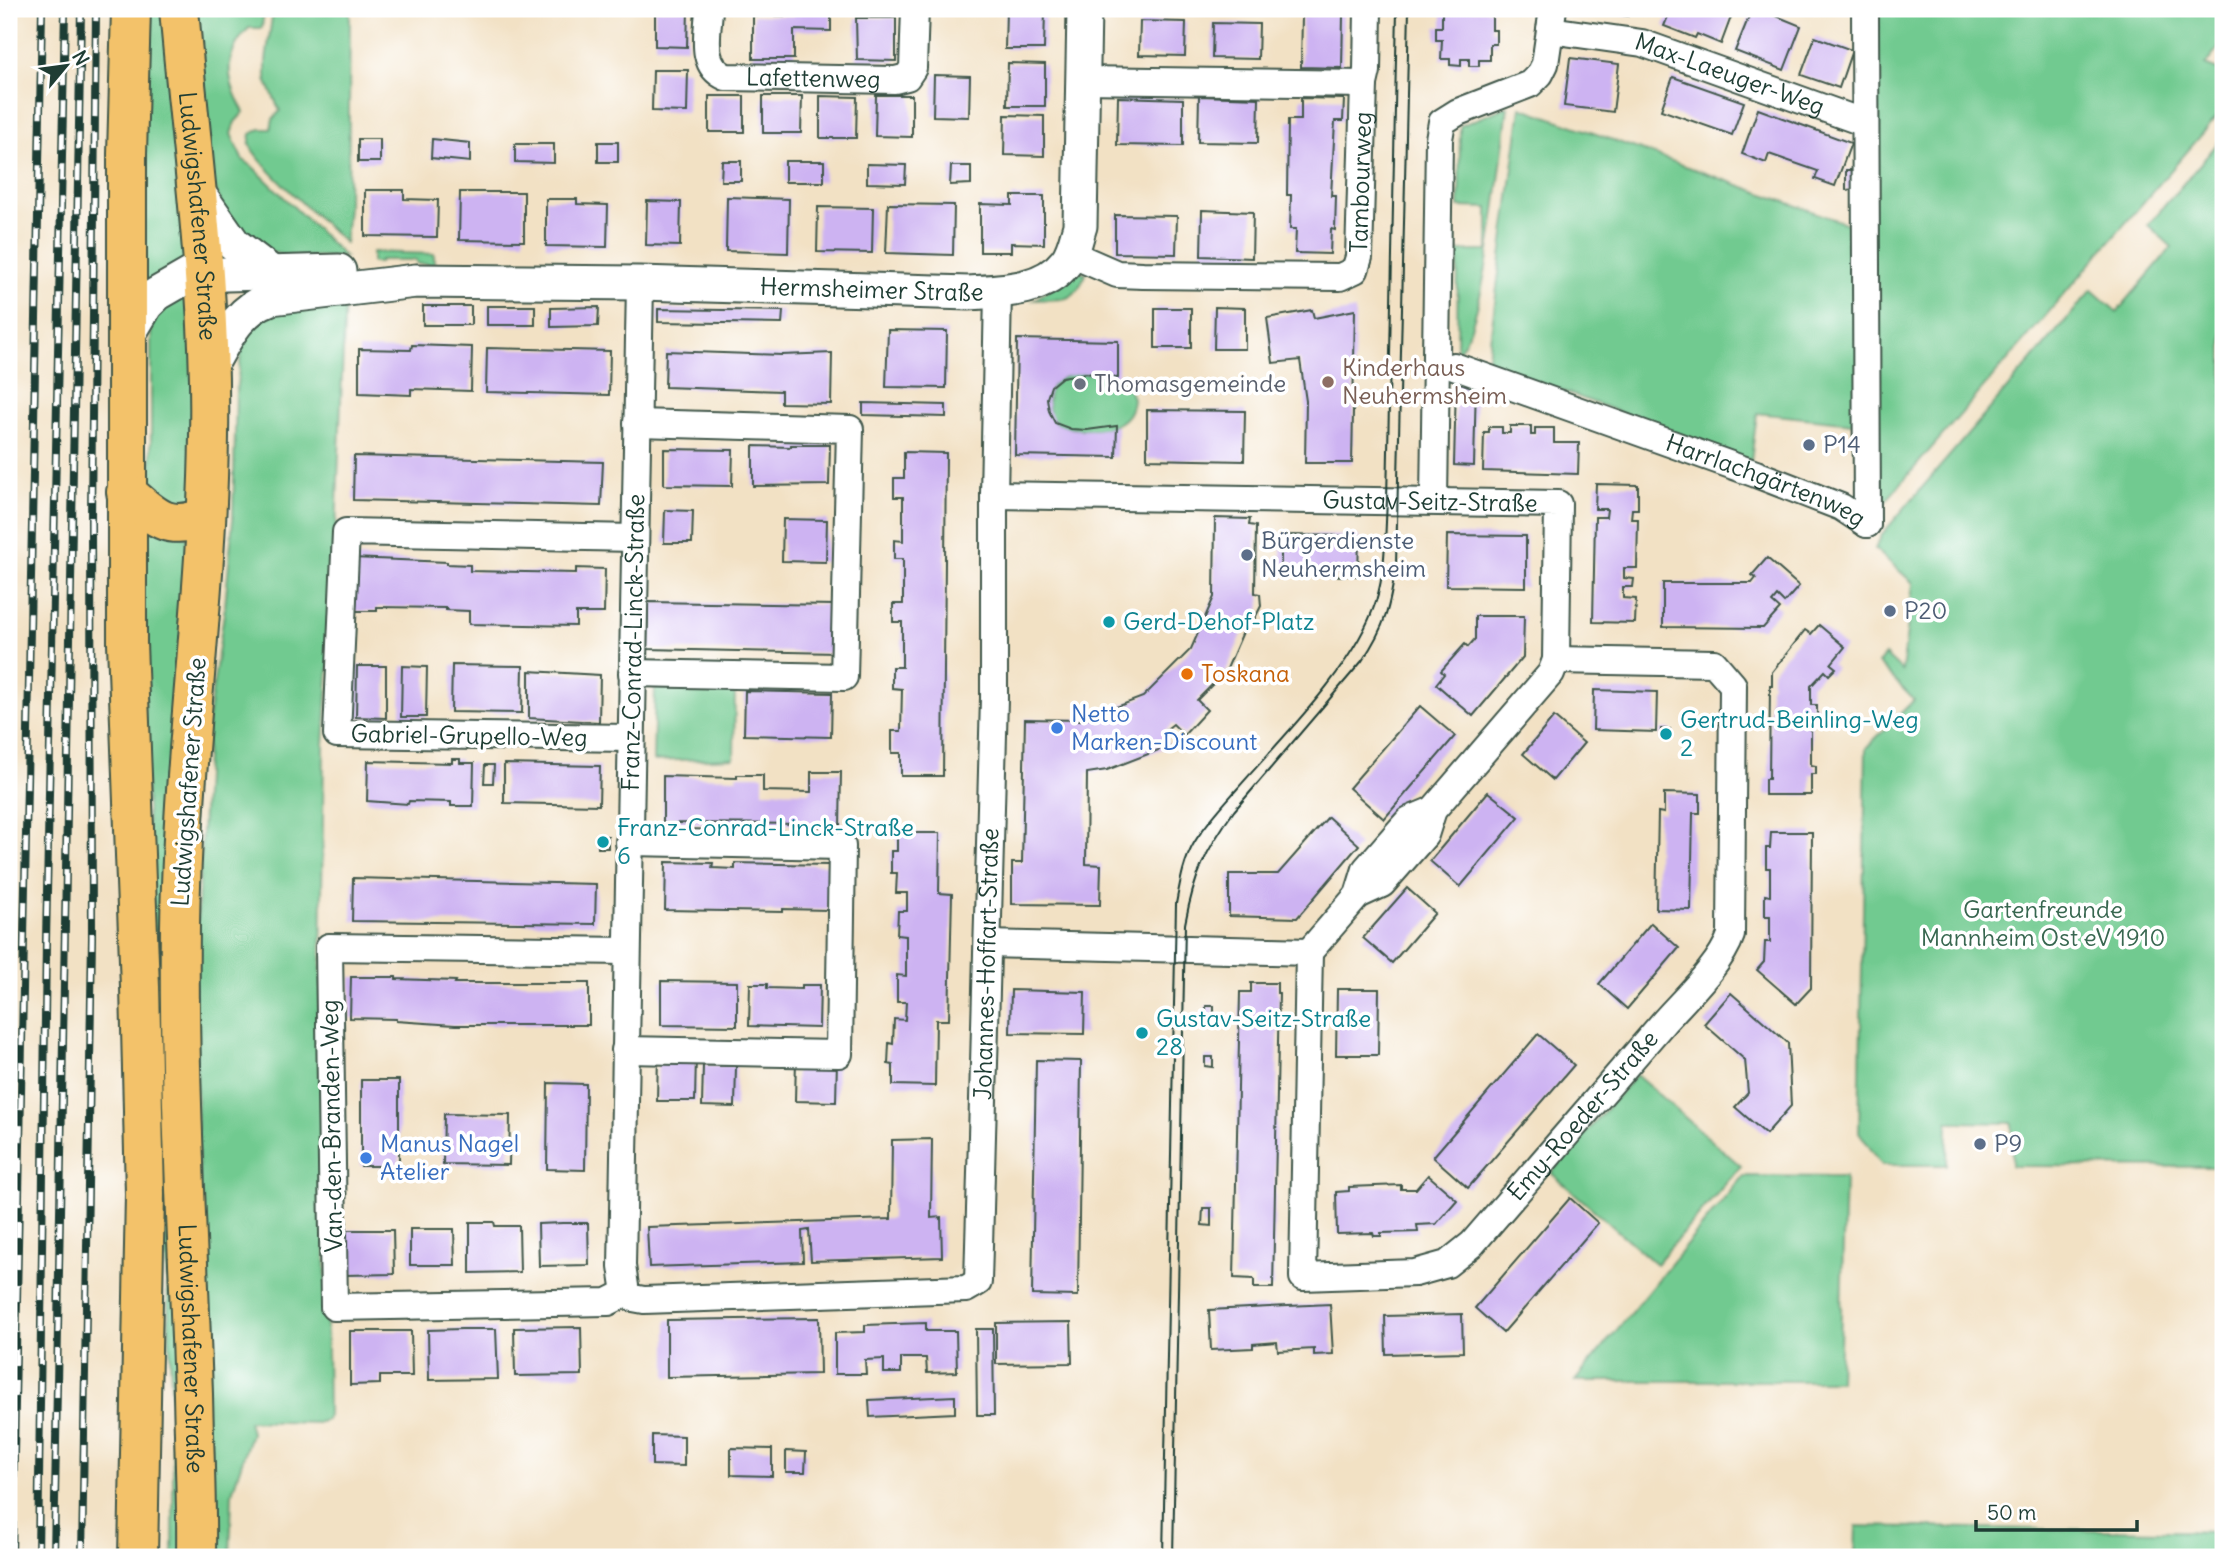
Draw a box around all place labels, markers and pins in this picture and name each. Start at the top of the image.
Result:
place label: Kinderhaus Neuhermsheim [1342,352,1507,410]
place label: Thomasgemeinde [1094,368,1286,398]
marker: Kinderhaus Neuhermsheim [1320,374,1336,390]
marker: Thomasgemeinde [1072,376,1088,392]
place label: P14 [1823,429,1861,459]
marker: P14 [1801,437,1817,453]
place label: Bürgerdienste Neuhermsheim [1261,525,1426,583]
marker: Bürgerdienste Neuhermsheim [1239,547,1255,563]
place label: P20 [1904,595,1947,625]
marker: P20 [1882,603,1898,619]
place label: Gerd-Dehof-Platz [1123,606,1314,636]
marker: Gerd-Dehof-Platz [1101,614,1117,630]
place label: Toskana [1201,658,1290,688]
marker: Toskana [1179,666,1195,682]
place label: Netto Marken-Discount [1071,698,1257,756]
place label: Gertrud-Beinling-Weg 2 [1680,704,1919,762]
marker: Netto Marken-Discount [1049,720,1065,736]
marker: Gertrud-Beinling-Weg 2 [1658,726,1674,742]
place label: Franz-Conrad-Linck-Straße 6 [617,812,914,870]
marker: Franz-Conrad-Linck-Straße 6 [595,834,611,850]
place label: Gustav-Seitz-Straße 28 [1156,1003,1371,1061]
marker: Gustav-Seitz-Straße 28 [1134,1025,1150,1041]
place label: Manus Nagel Atelier [380,1128,519,1186]
place label: P9 [1994,1128,2022,1158]
marker: P9 [1972,1136,1988,1152]
marker: Manus Nagel Atelier [358,1150,374,1166]

